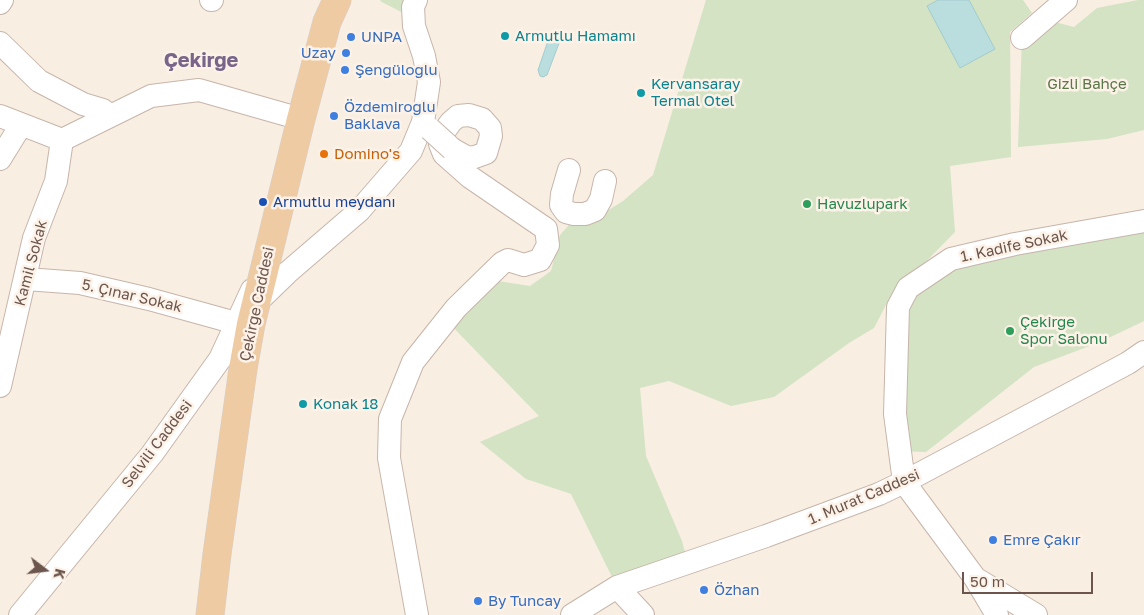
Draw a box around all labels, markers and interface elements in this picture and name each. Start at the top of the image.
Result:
place label: Armutlu Hamamı [515,27,636,45]
place label: UNPA [361,28,402,46]
marker: Armutlu Hamamı [499,30,511,42]
marker: UNPA [345,31,357,43]
place label: Uzay [301,44,336,62]
marker: Uzay [340,47,352,59]
district label: Çekirge [164,49,238,73]
place label: Şengüloğlu [355,61,438,79]
marker: Şengüloğlu [339,64,351,76]
place label: Kervansaray Termal Otel [651,75,740,110]
park label: Gizli Bahçe [1047,75,1127,93]
marker: Kervansaray Termal Otel [635,87,647,99]
place label: Özdemiroğlu Baklava [344,98,436,133]
marker: Özdemiroğlu Baklava [328,110,340,122]
place label: Domino's [334,145,400,163]
marker: Domino's [318,148,330,160]
place label: Armutlu meydanı [273,193,396,211]
place label: Havuzlupark [817,195,908,213]
marker: Armutlu meydanı [257,196,269,208]
marker: Havuzlupark [801,198,813,210]
street label: Kamil Sokak [11,218,51,308]
street label: 1. Kadife Sokak [959,226,1069,266]
street label: Çekirge Caddesi [236,245,278,363]
street label: 5. Çınar Sokak [80,276,184,316]
place label: Çekirge Spor Salonu [1020,313,1107,348]
marker: Çekirge Spor Salonu [1004,325,1016,337]
place label: Konak 18 [313,395,378,413]
street label: Selvili Caddesi [118,396,196,492]
marker: Konak 18 [297,398,309,410]
street label: 1. Murat Caddesi [806,465,922,529]
place label: Emre Çakır [1003,531,1081,549]
marker: Emre Çakır [987,534,999,546]
north arrow [20,545,70,595]
scale bar [964,562,1095,594]
text: K [50,567,69,581]
text: 50 m [970,572,1005,590]
place label: Özhan [714,581,760,599]
marker: Özhan [698,584,710,596]
place label: By Tuncay [488,592,561,610]
marker: By Tuncay [472,595,484,607]

